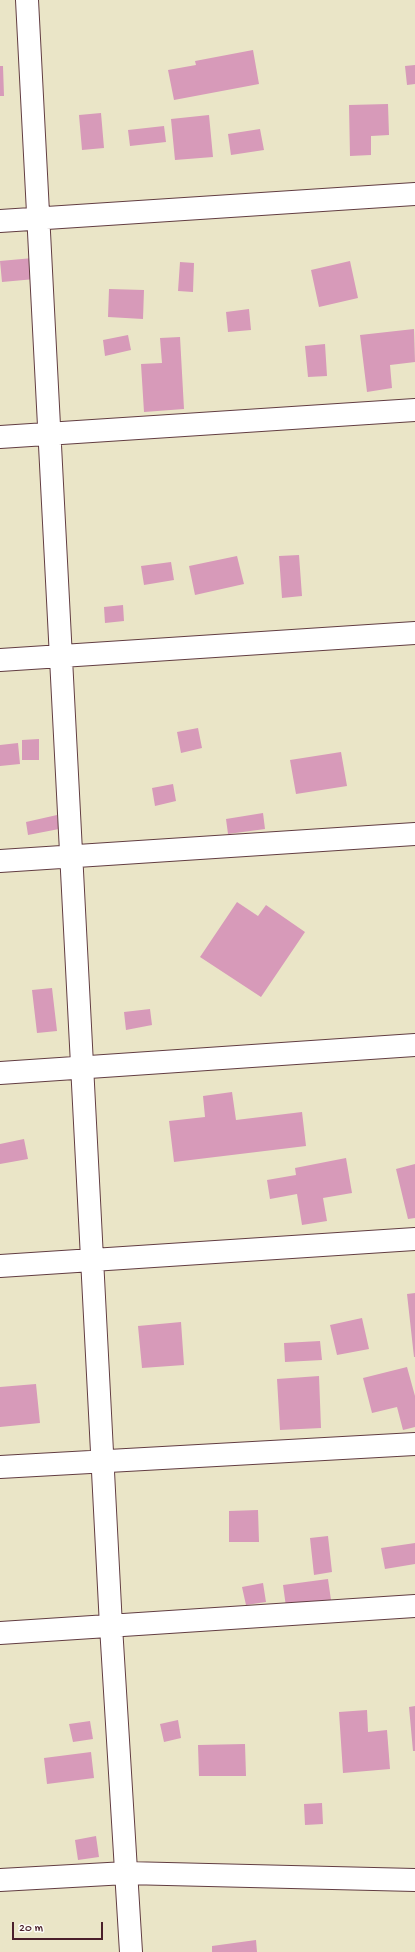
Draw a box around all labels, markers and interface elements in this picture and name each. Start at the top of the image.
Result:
scale bar [14,1914,105,1940]
text: 20 m [19,1922,43,1936]

